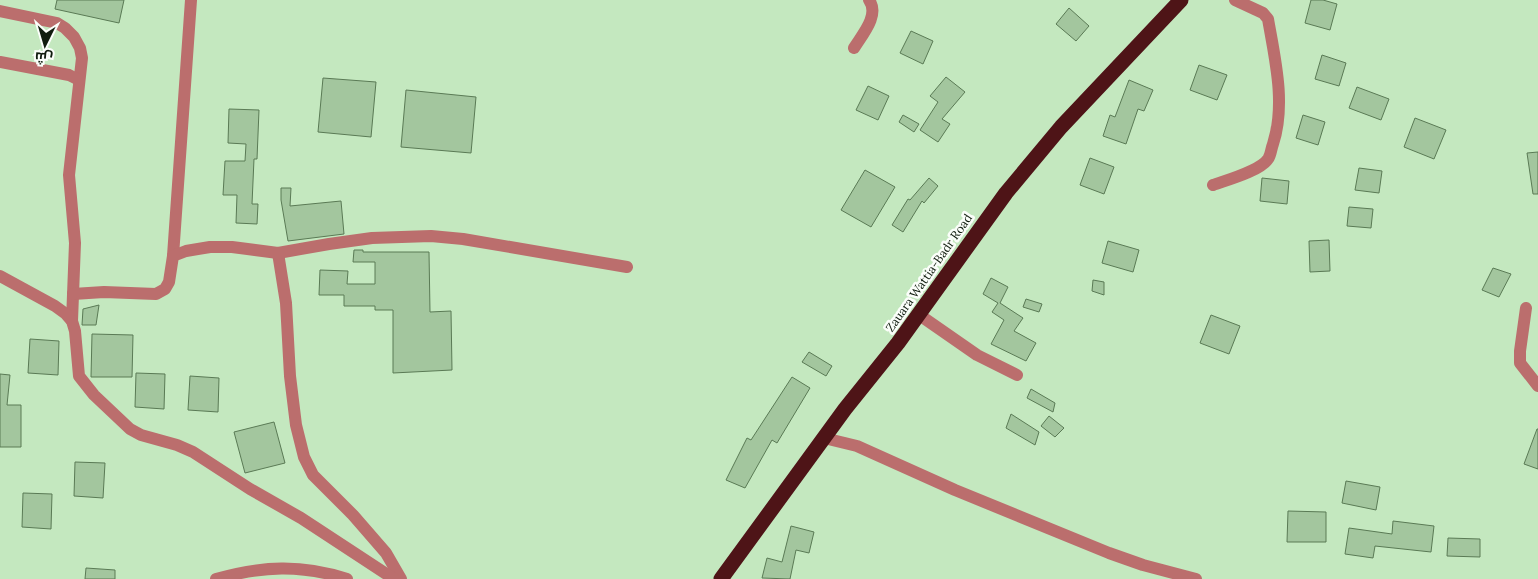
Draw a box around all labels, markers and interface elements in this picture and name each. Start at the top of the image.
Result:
north arrow [20,20,70,70]
text: ش [34,48,54,68]
street label: Zauara Wattia-Badr Road [882,211,975,335]

